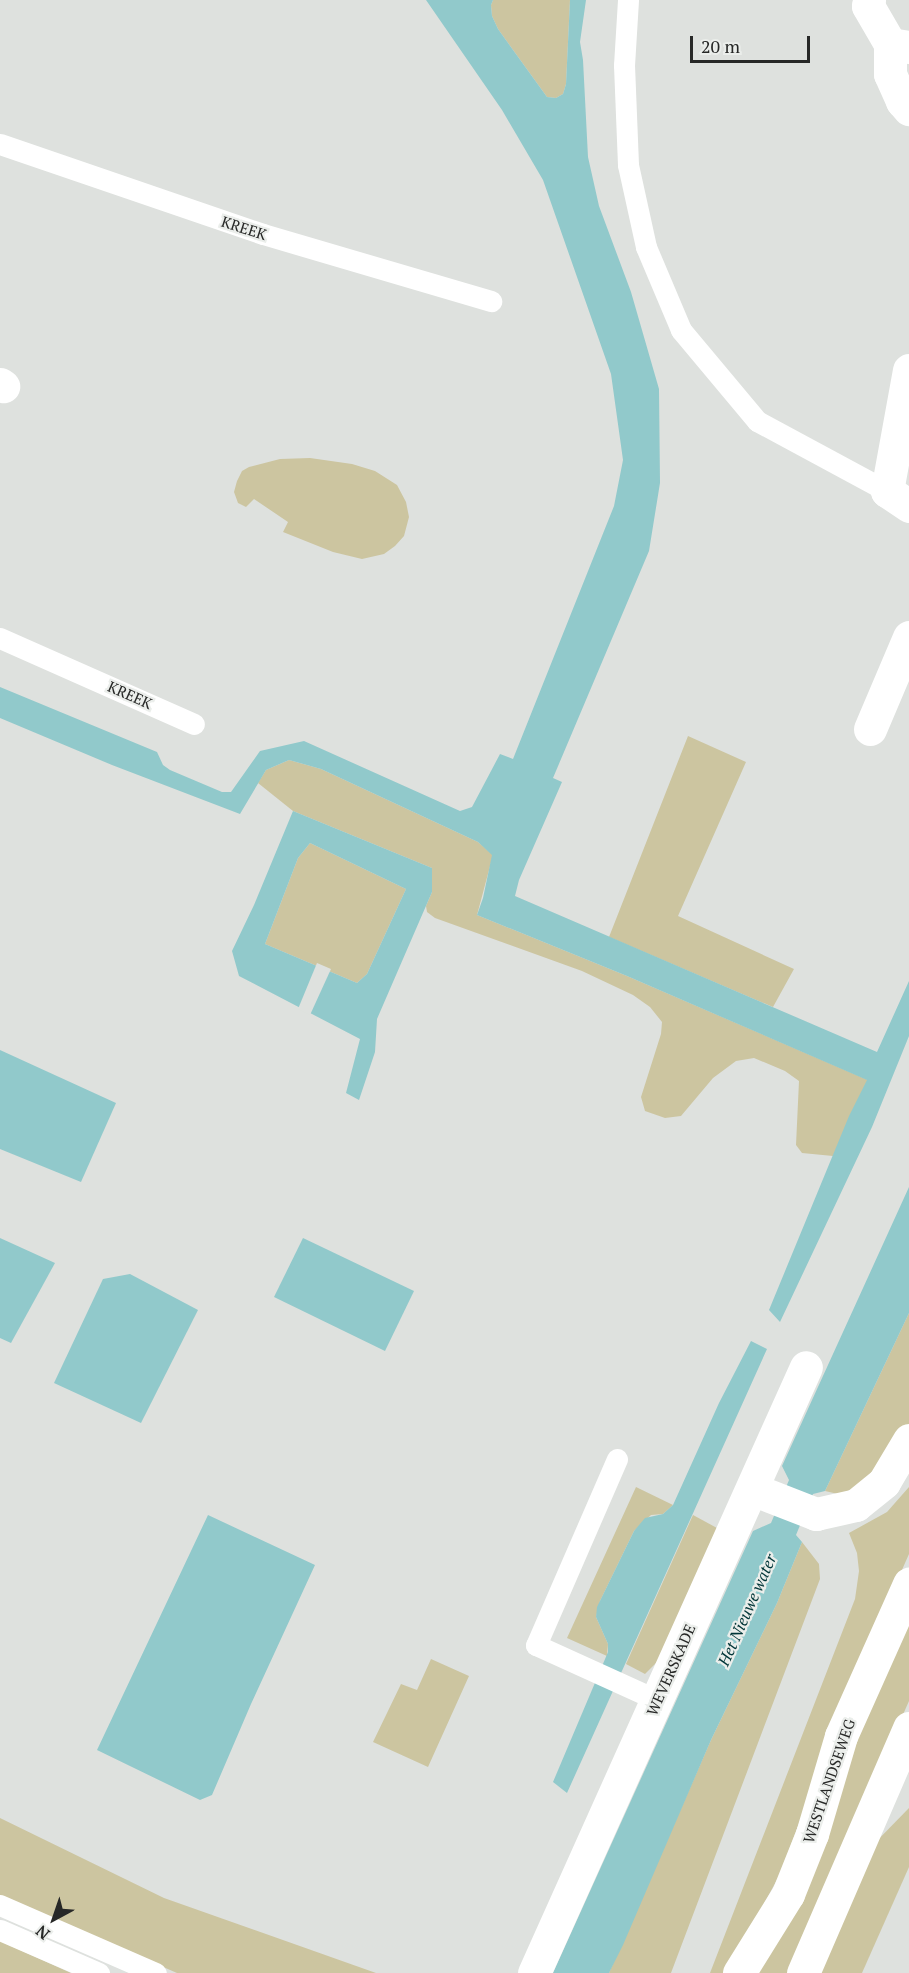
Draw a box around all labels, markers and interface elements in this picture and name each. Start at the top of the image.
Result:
scale bar [693,24,813,62]
text: 20 m [701,34,740,58]
street label: KREEK [219,212,269,244]
street label: KREEK [105,677,155,713]
water label: Het Nieuwe water [714,1551,780,1669]
street label: WEVERSKADE [643,1621,699,1719]
street label: WESTLANDSEWEG [799,1717,859,1845]
north arrow [24,1889,84,1949]
text: N [31,1920,54,1945]

